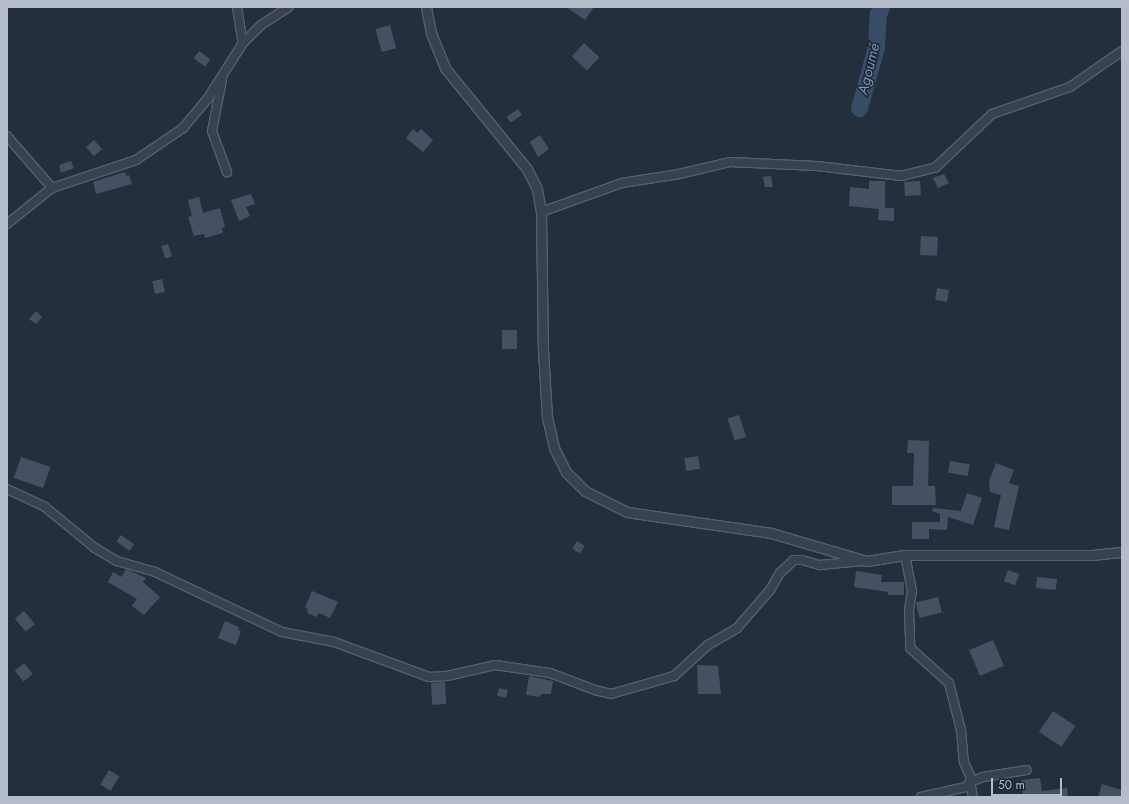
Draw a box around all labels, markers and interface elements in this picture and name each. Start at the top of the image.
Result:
water label: Agoumé [854,41,884,97]
scale bar [993,770,1064,796]
text: 50 m [998,776,1025,794]

